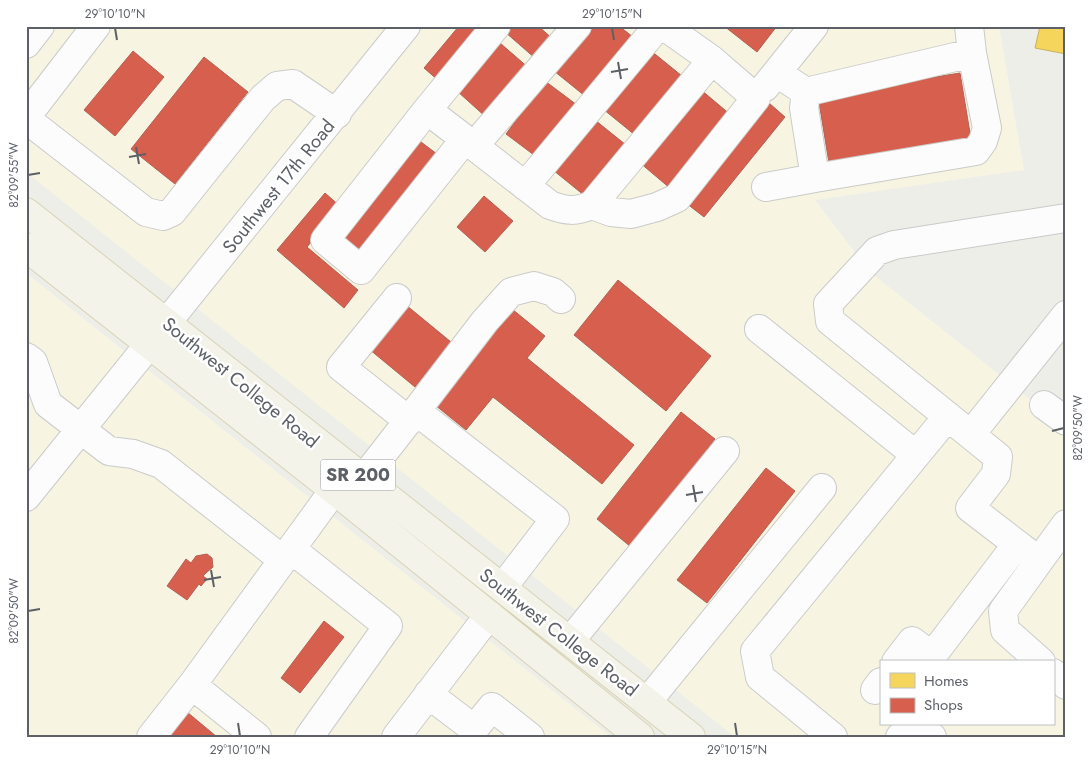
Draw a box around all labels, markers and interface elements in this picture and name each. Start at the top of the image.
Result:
text: 29°10'10"N [85,5,145,23]
text: 29°10'15"N [582,5,642,23]
street label: Southwest 17th Road [216,114,341,259]
text: 82°09'55"W [5,142,23,208]
street label: Southwest College Road [157,311,325,454]
text: 82°09'50"W [1069,395,1087,461]
road number: SR 200 [320,460,396,490]
street label: Southwest College Road [474,562,644,703]
text: 82°09'50"W [5,578,23,644]
legend [880,660,1054,726]
text: Homes [924,670,968,692]
text: Shops [924,694,963,716]
text: 29°10'10"N [210,741,270,759]
text: 29°10'15"N [707,741,767,759]

